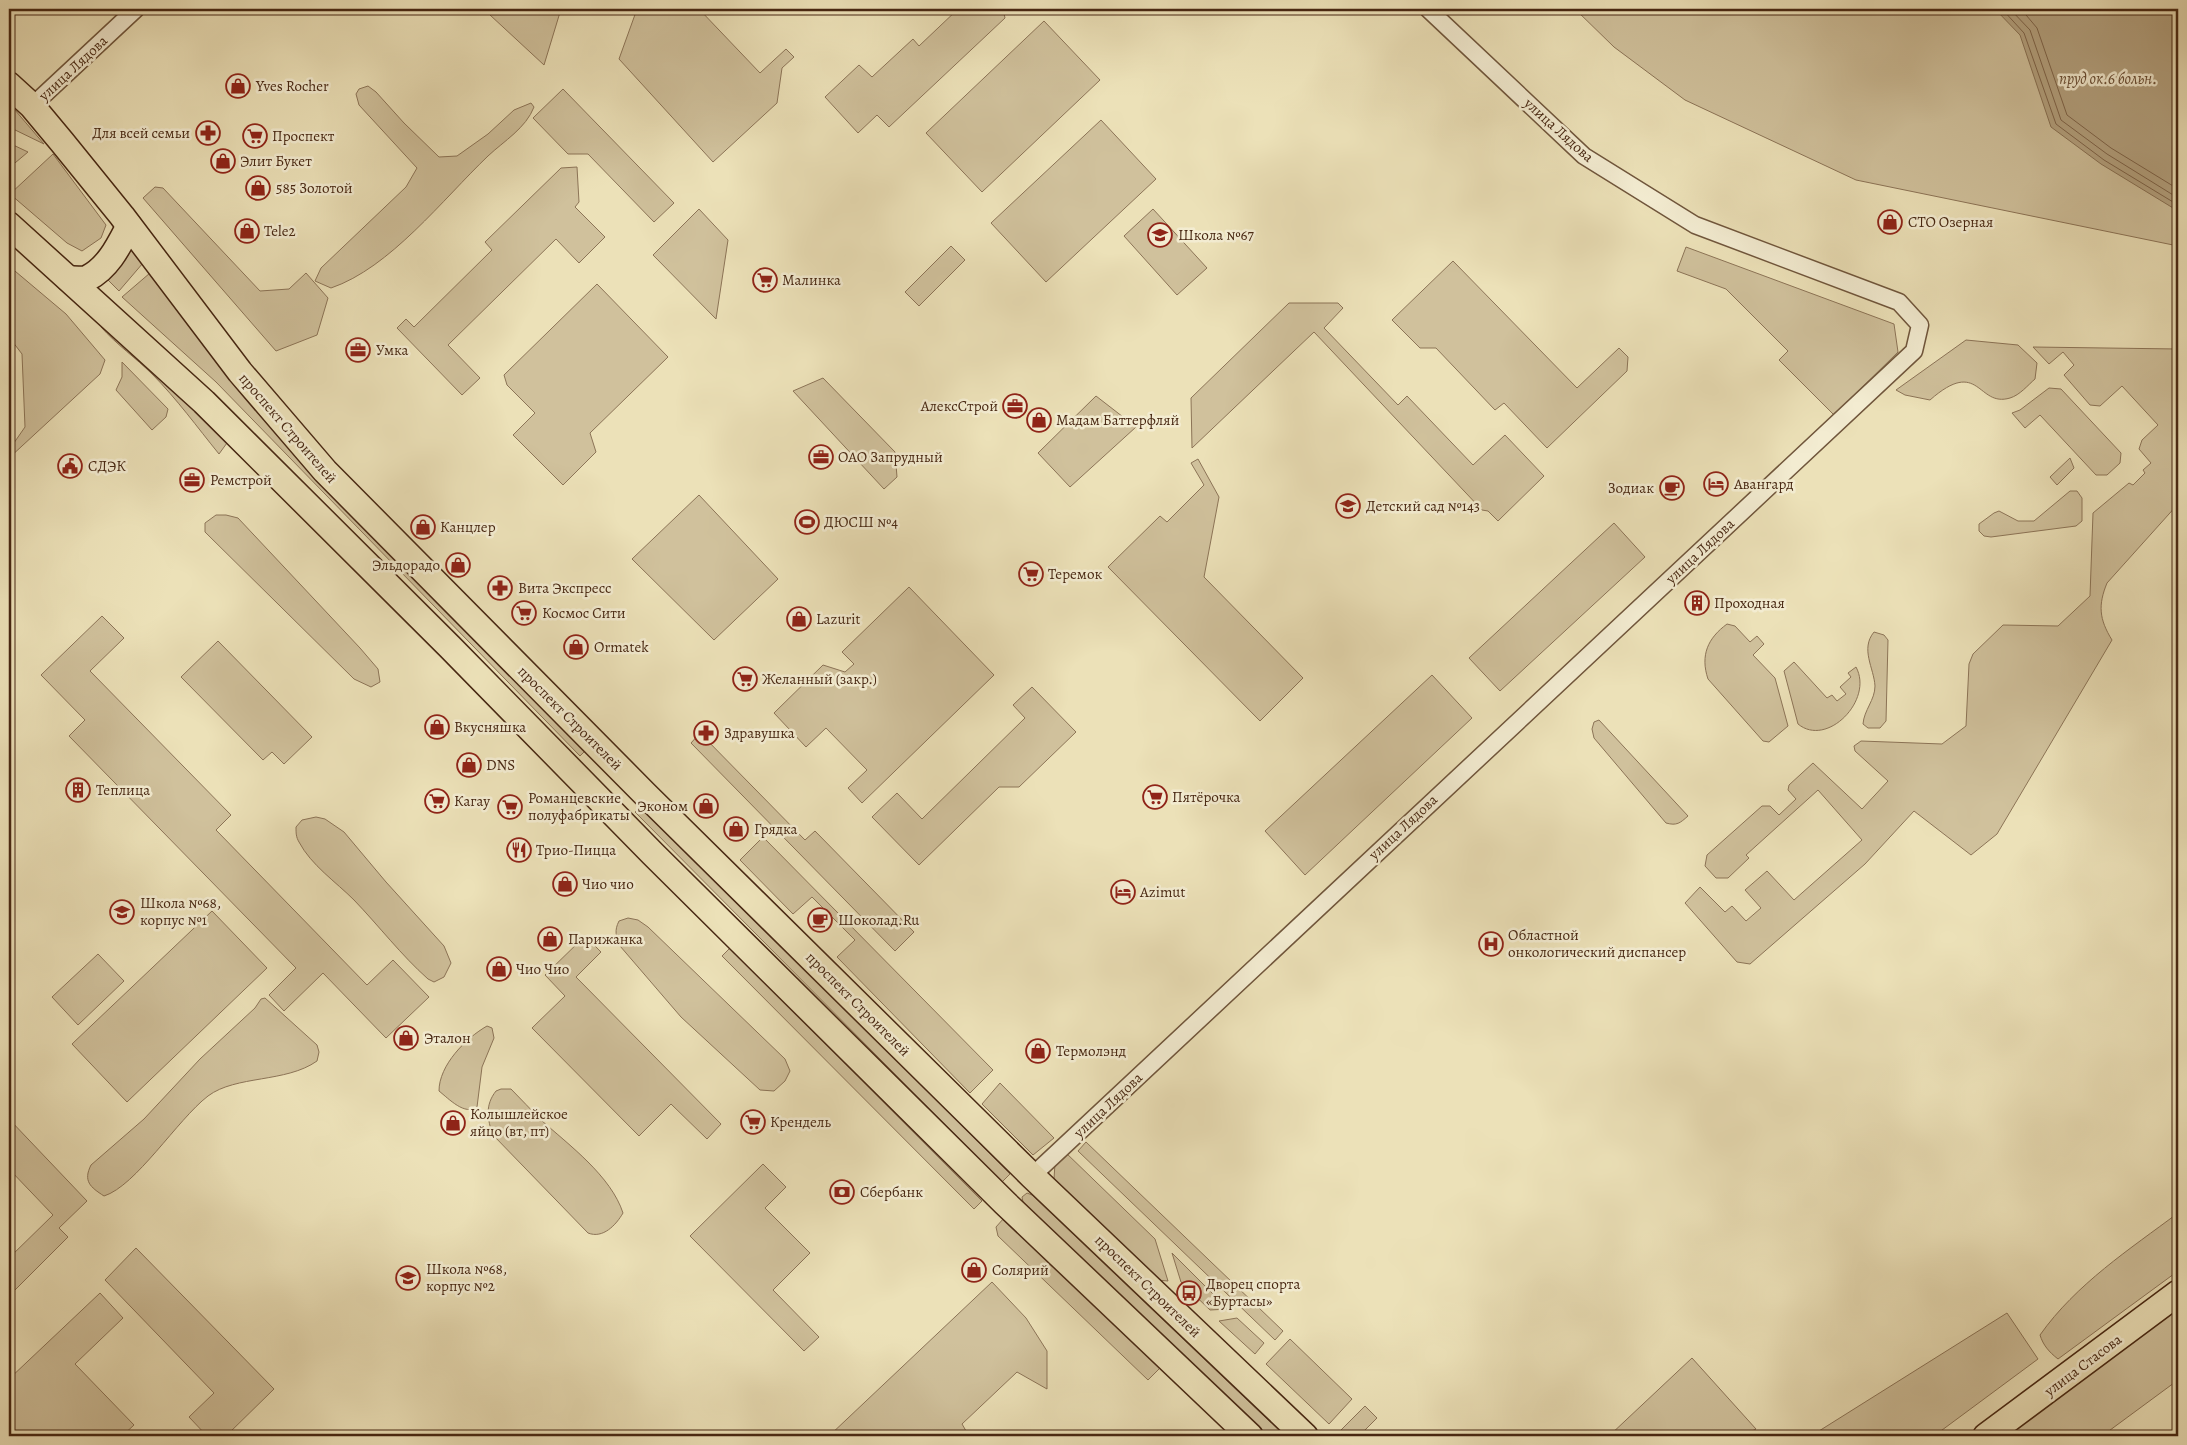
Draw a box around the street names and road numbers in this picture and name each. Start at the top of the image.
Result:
street label: улица Лядова [34,31,112,106]
street label: улица Лядова [1519,93,1598,167]
street label: проспект Строителей [234,369,342,488]
street label: улица Лядова [1661,514,1739,589]
street label: проспект Строителей [513,661,627,775]
street label: улица Лядова [1364,790,1442,865]
street label: проспект Строителей [801,947,915,1061]
street label: улица Лядова [1069,1068,1147,1143]
street label: проспект Строителей [1091,1230,1206,1342]
street label: улица Стасова [2039,1329,2126,1401]

